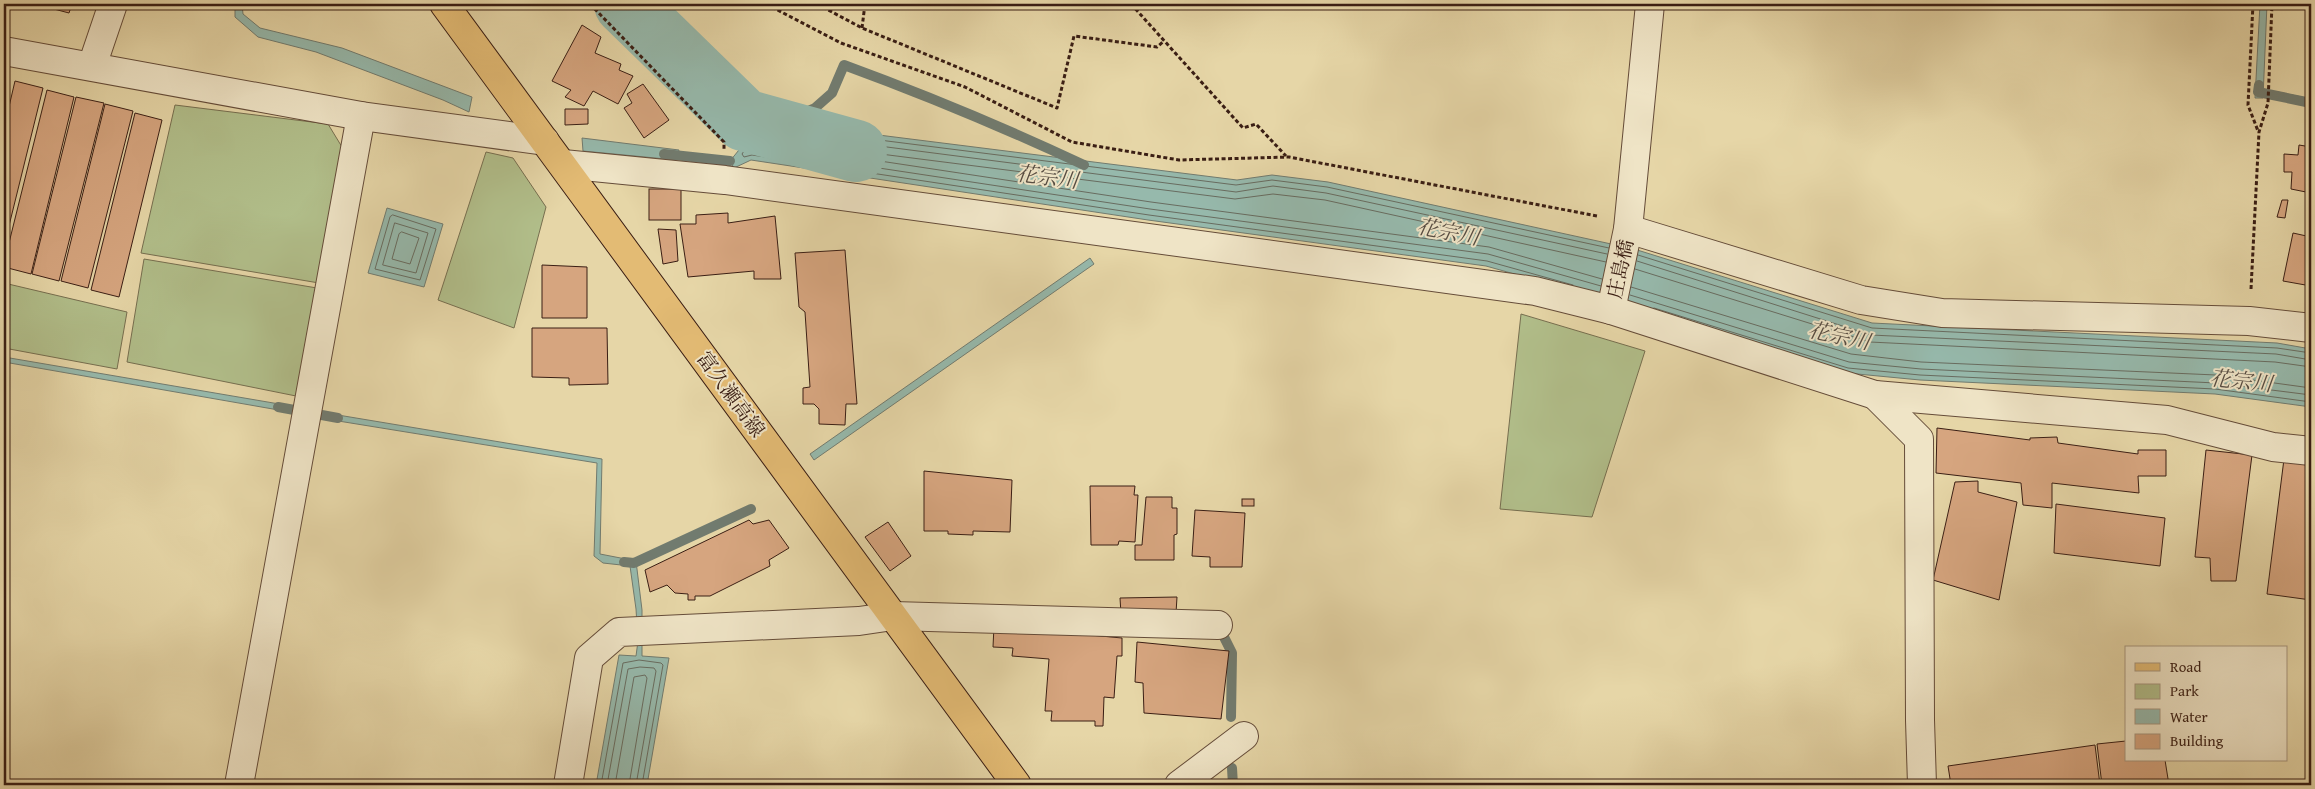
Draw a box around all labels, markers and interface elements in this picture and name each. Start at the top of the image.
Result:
water label: 花宗川 [1014,157,1082,196]
water label: 花宗川 [1414,210,1484,253]
street label: 庄島橋 [1599,237,1640,301]
water label: 花宗川 [1805,314,1875,358]
street label: 富久瀬高線 [690,345,773,443]
water label: 花宗川 [2208,362,2276,399]
legend [2125,646,2288,762]
text: Road [2170,656,2201,677]
text: Park [2170,680,2199,701]
text: Water [2170,706,2208,727]
text: Building [2170,730,2224,751]

